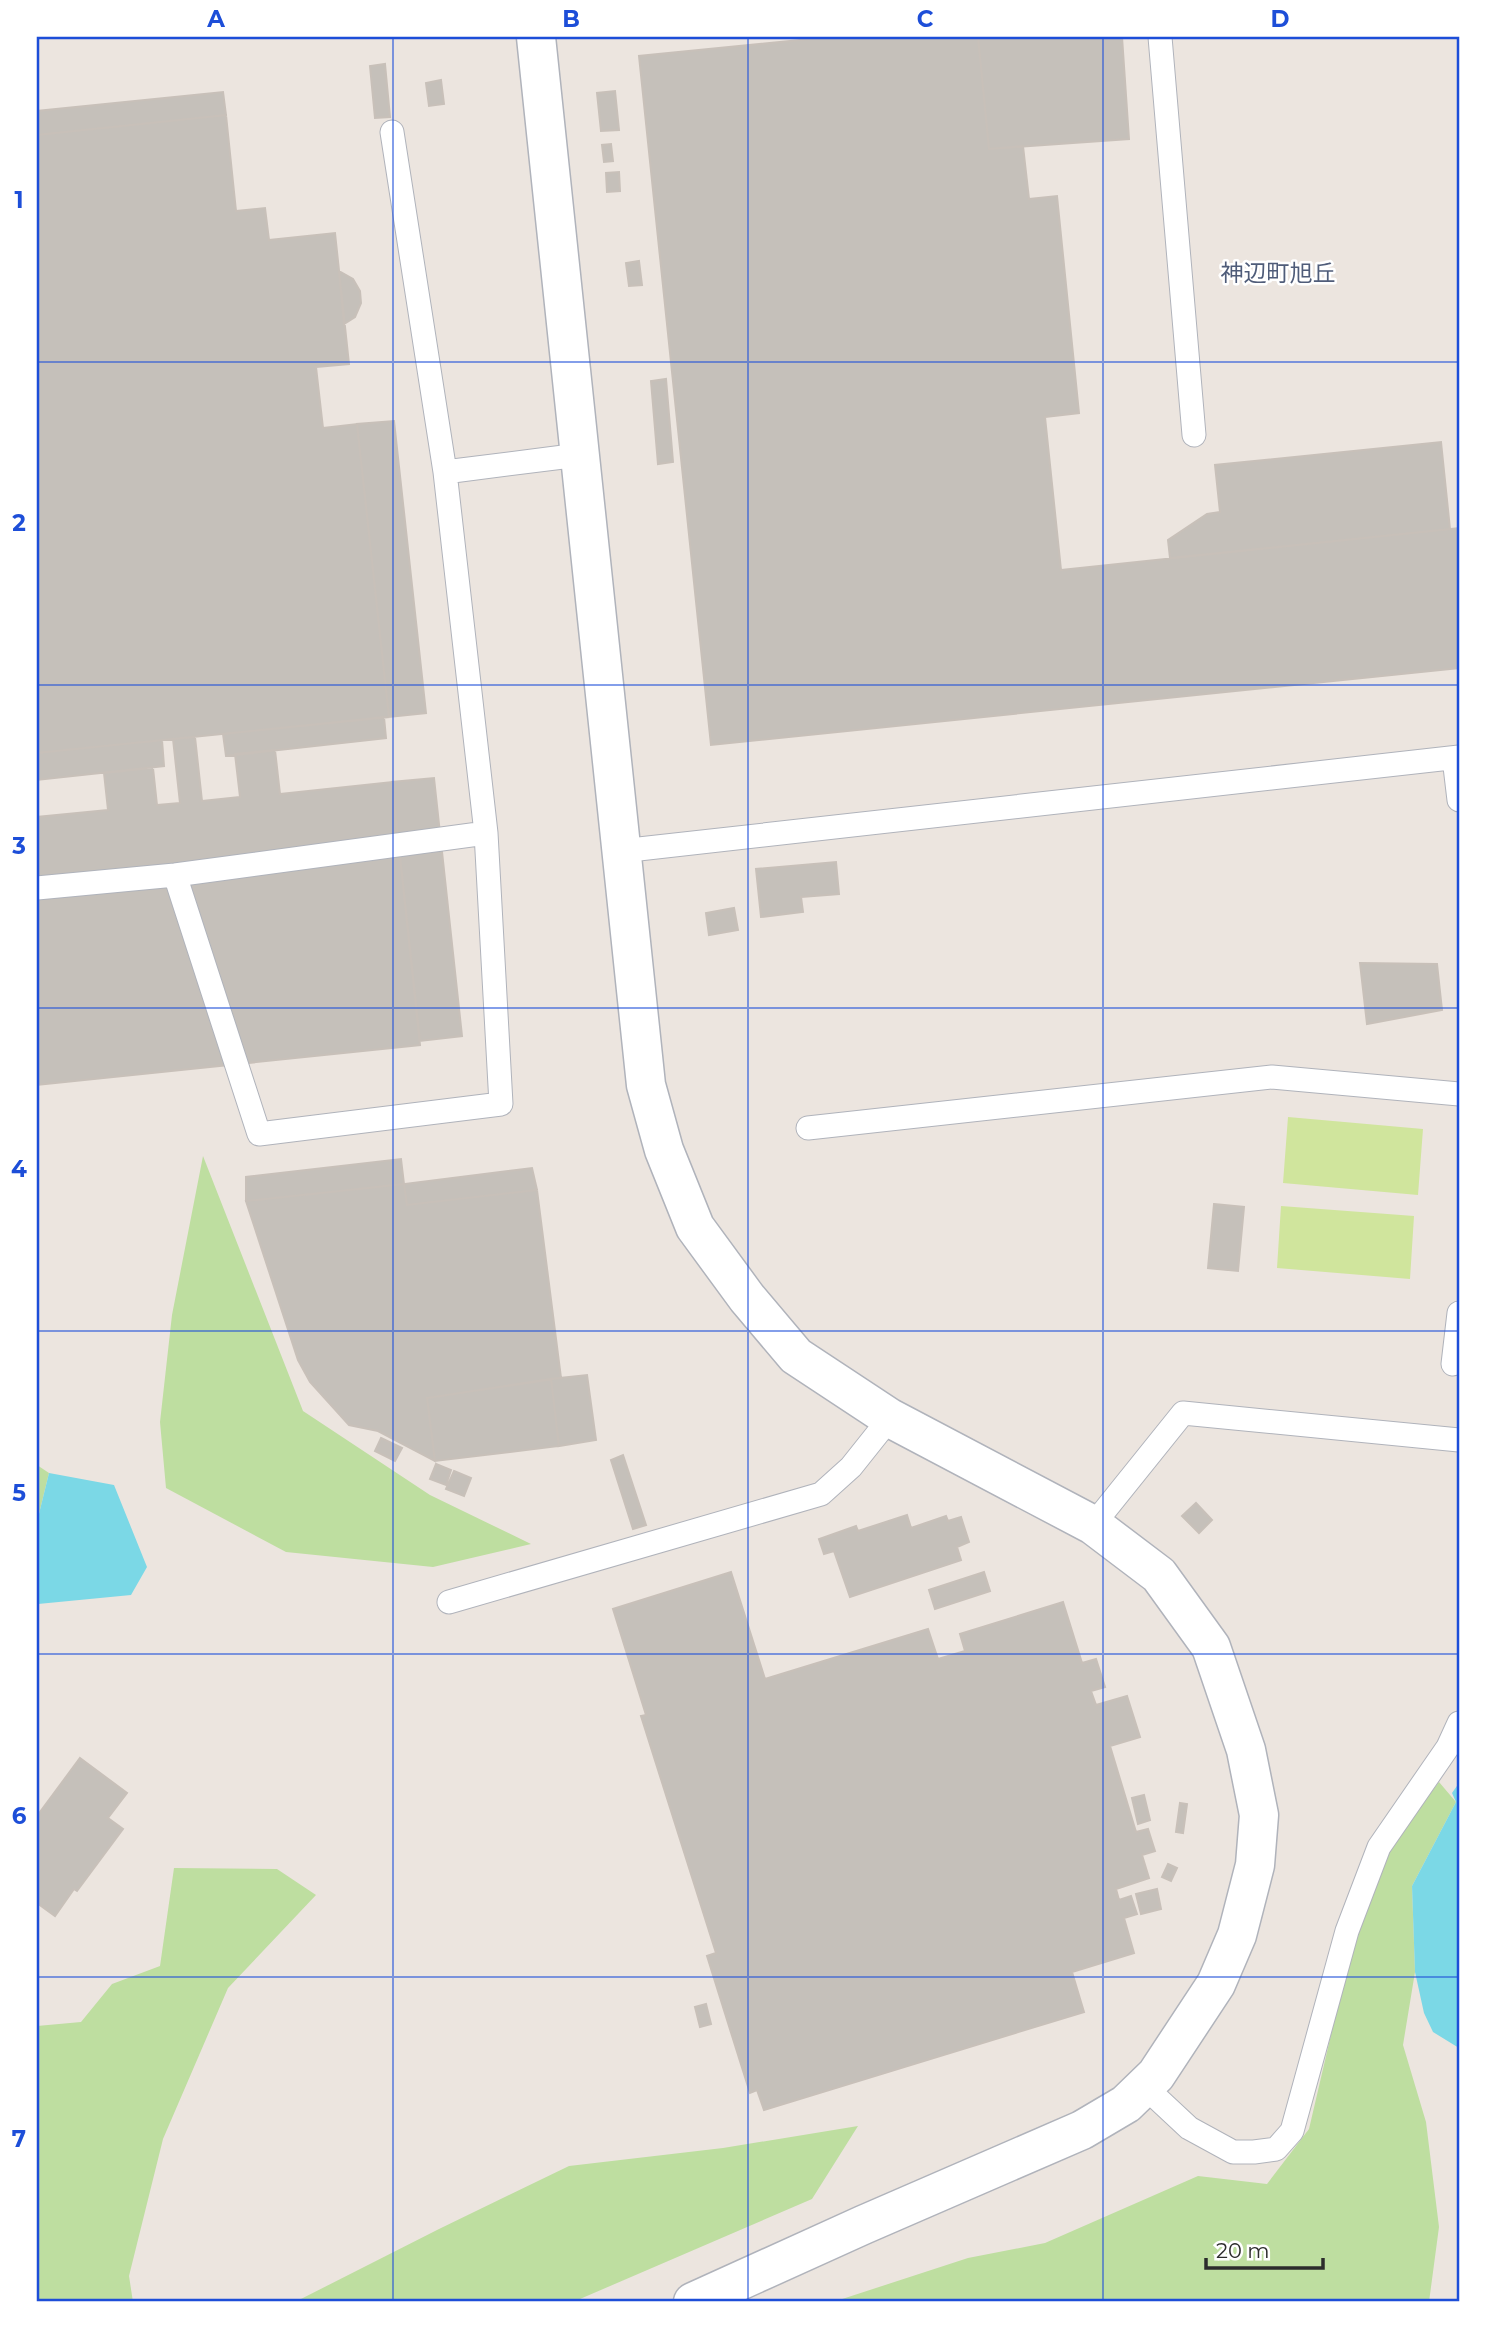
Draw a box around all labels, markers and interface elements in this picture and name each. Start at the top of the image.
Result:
text: A [206,5,225,33]
text: B [562,5,580,33]
text: C [917,5,934,33]
text: D [1271,5,1290,33]
text: 1 [14,186,24,214]
district label: 神辺町旭丘 [1221,259,1336,287]
text: 2 [12,509,26,537]
text: 3 [11,832,26,860]
text: 4 [11,1155,27,1183]
text: 5 [12,1479,26,1507]
text: 6 [12,1802,27,1830]
text: 7 [12,2125,26,2153]
scale bar [1206,2227,1323,2271]
text: 20 m [1216,2238,1270,2263]

